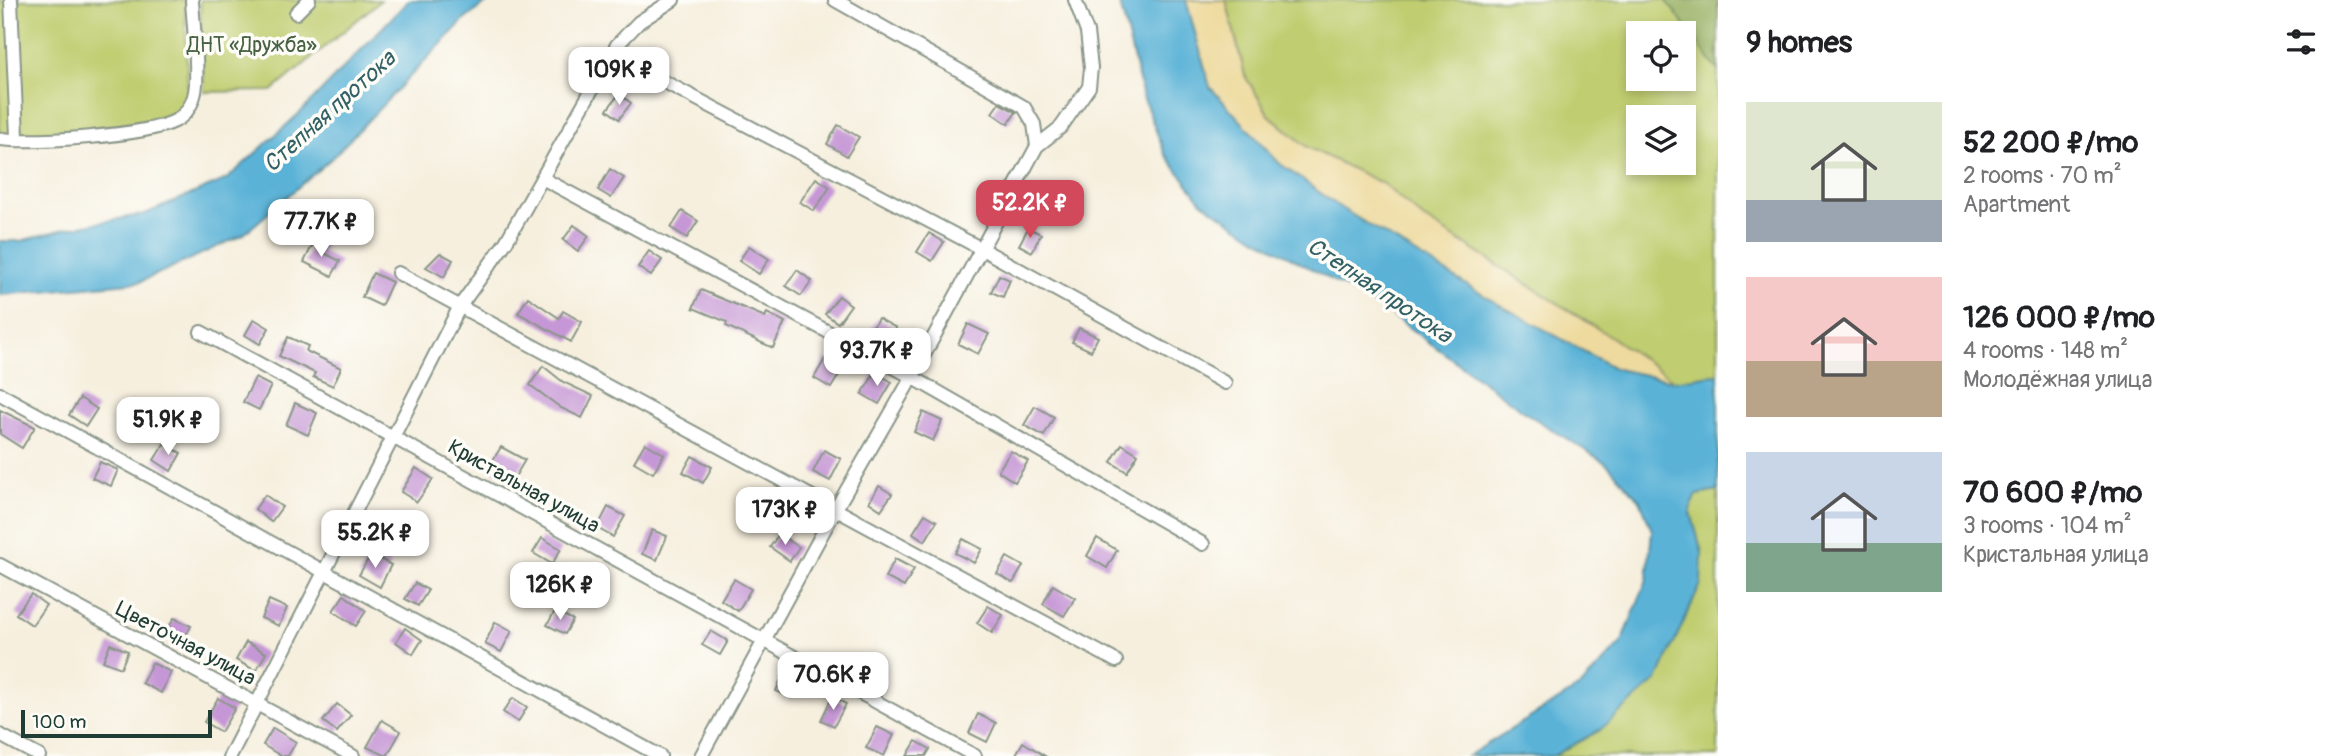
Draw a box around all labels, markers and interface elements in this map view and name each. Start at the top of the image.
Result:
map controls [1626,21,1696,175]
button: locate [1626,21,1696,91]
icon: filters [2282,23,2320,61]
text: 9 homes [1746,24,1852,61]
park label: ДНТ «Дружба» [186,32,317,59]
water label: Степная протока [257,43,402,178]
pin: 109K ₽ [562,48,676,107]
text: 109K ₽ [584,55,654,84]
button: layers [1626,105,1696,175]
text: 52 200 ₽/mo [1963,124,2138,161]
icon: home [1802,130,1886,214]
text: 2 rooms · 70 m² [1963,161,2122,190]
pin: 52.2K ₽ [965,180,1095,240]
text: 52.2K ₽ [992,188,1068,217]
text: Apartment [1963,190,2070,219]
pin: 77.7K ₽ [256,200,386,259]
text: 77.7K ₽ [284,207,358,236]
water label: Степная протока [1302,231,1459,350]
text: 126 000 ₽/mo [1963,299,2155,336]
icon: home [1802,305,1886,389]
pin: 93.7K ₽ [812,328,942,388]
text: 93.7K ₽ [840,336,914,365]
text: 4 rooms · 148 m² [1963,336,2128,365]
text: Молодёжная улица [1963,365,2153,394]
pin: 51.9K ₽ [103,398,233,457]
text: 51.9K ₽ [132,405,204,434]
street label: Кристальная улица [443,434,604,539]
text: 70 600 ₽/mo [1963,474,2142,511]
icon: home [1802,480,1886,564]
pin: 173K ₽ [728,488,842,547]
text: 173K ₽ [752,495,818,524]
pin: 55.2K ₽ [310,510,440,570]
text: 3 rooms · 104 m² [1963,511,2132,540]
text: 55.2K ₽ [337,518,413,547]
text: Кристальная улица [1963,540,2149,569]
pin: 126K ₽ [503,562,617,622]
text: 126K ₽ [526,570,594,599]
street label: Цветочная улица [111,595,261,692]
pin: 70.6K ₽ [768,652,898,712]
text: 70.6K ₽ [794,660,872,689]
scale bar [21,707,212,739]
text: 100 m [32,710,86,734]

